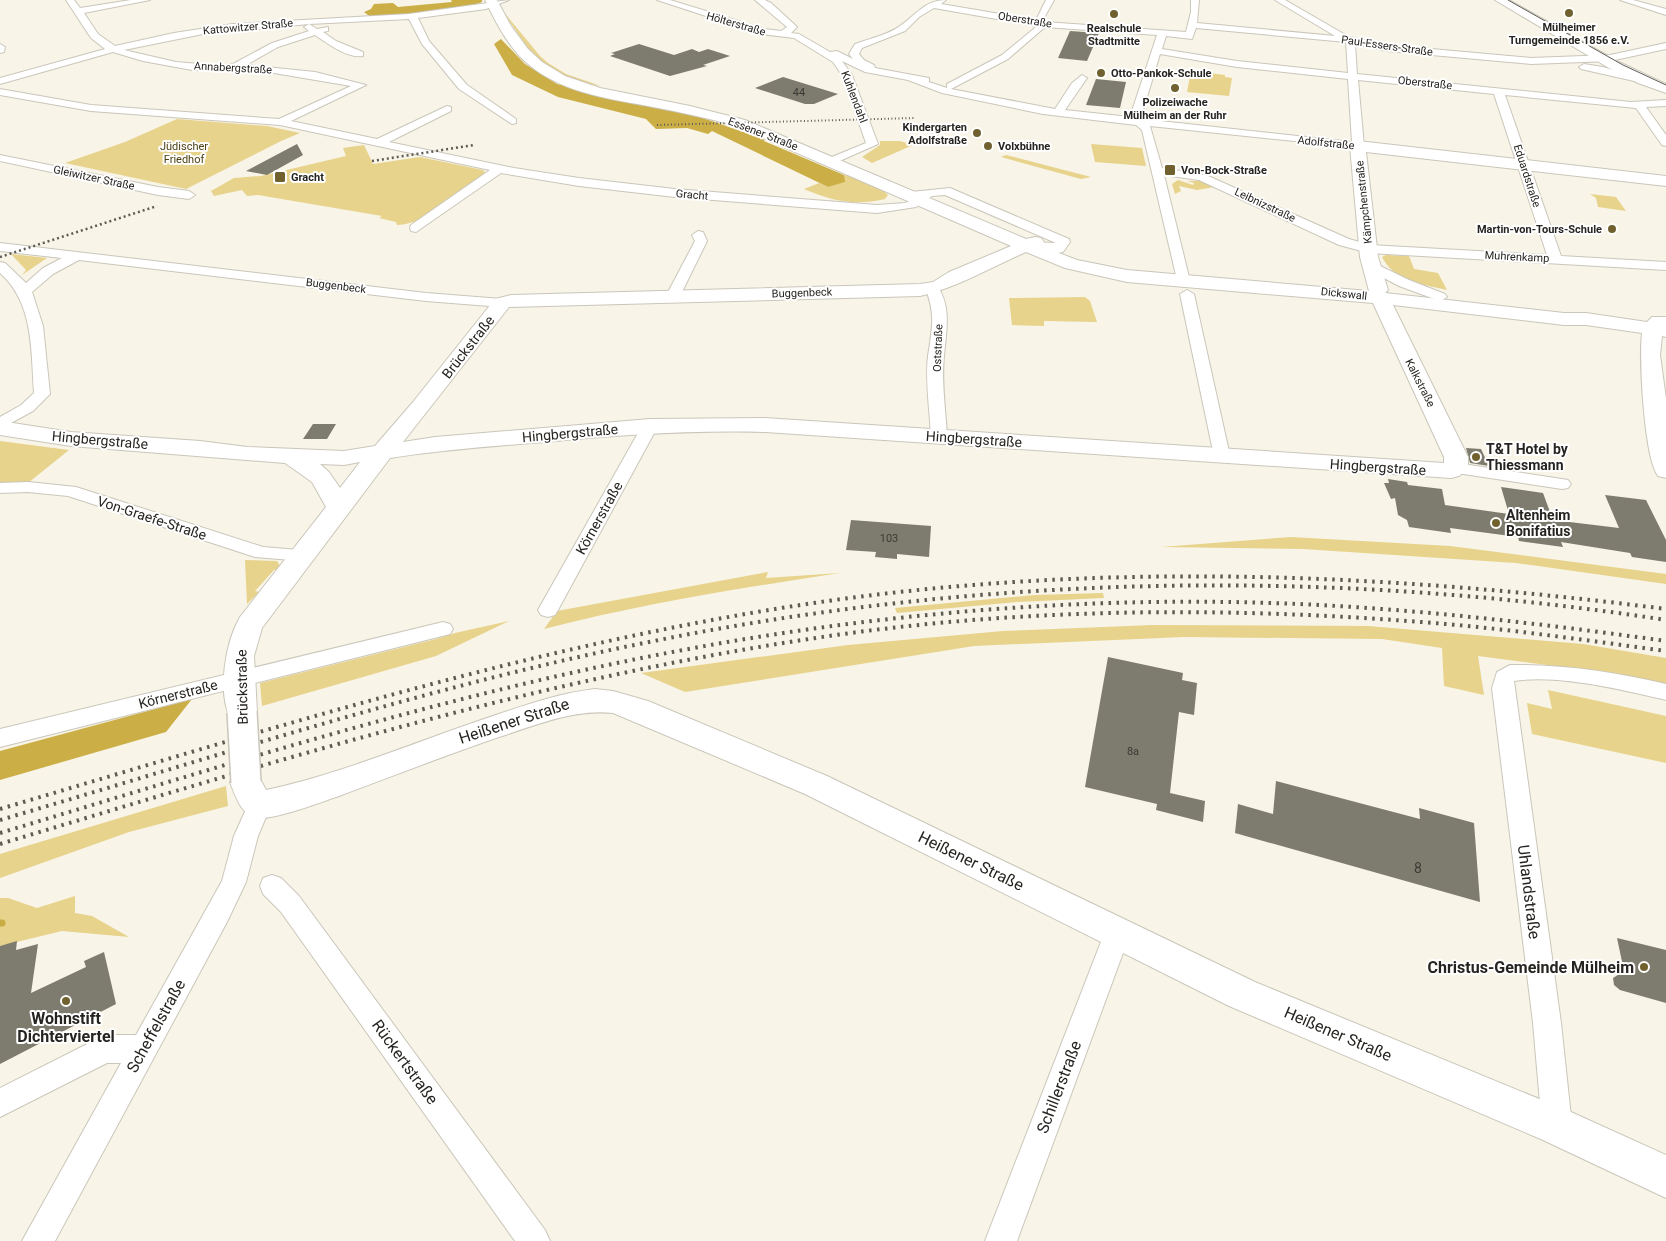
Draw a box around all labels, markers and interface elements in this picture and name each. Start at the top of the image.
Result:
marker: Mülheimer Turngemeinde 1856 e.V. [1563,7,1575,19]
marker: Realschule Stadtmitte [1108,8,1120,20]
street label: Hölterstraße [705,9,767,39]
street label: Oberstraße [997,9,1053,31]
street label: Kattowitzer Straße [202,17,294,37]
place label: Mülheimer Turngemeinde 1856 e.V. [1509,21,1629,47]
place label: Realschule Stadtmitte [1087,22,1141,48]
street label: Paul-Essers-Straße [1340,33,1434,59]
street label: Annabergstraße [194,59,273,77]
marker: Otto-Pankok-Schule [1095,67,1107,79]
place label: Otto-Pankok-Schule [1111,67,1212,80]
street label: Kuhlendahl [838,69,870,125]
street label: Oberstraße [1397,74,1453,92]
marker: Polizeiwache Mülheim an der Ruhr [1169,82,1181,94]
house number: 44 [793,86,805,99]
place label: Polizeiwache Mülheim an der Ruhr [1123,96,1227,122]
street label: Essener Straße [726,115,800,153]
place label: Kindergarten Adolfstraße [903,121,967,147]
marker: Kindergarten Adolfstraße [971,127,983,139]
street label: Adolfstraße [1297,134,1355,152]
park label: Jüdischer Friedhof [160,140,208,166]
marker: Volxbühne [982,140,994,152]
place label: Volxbühne [998,140,1050,153]
street label: Eduardstraße [1511,143,1543,209]
street label: Kämpchenstraße [1353,160,1375,244]
street label: Gleiwitzer Straße [52,163,136,193]
marker: Von-Bock-Straße [1163,163,1177,177]
place label: Von-Bock-Straße [1181,164,1267,177]
marker: Gracht [273,170,287,184]
place label: Gracht [291,171,324,184]
street label: Leibnizstraße [1232,185,1298,225]
street label: Gracht [675,187,709,203]
place label: Martin-von-Tours-Schule [1477,223,1602,236]
marker: Martin-von-Tours-Schule [1606,223,1618,235]
street label: Muhrenkamp [1484,249,1550,265]
street label: Buggenbeck [305,276,367,296]
street label: Buggenbeck [772,285,833,301]
street label: Dickswall [1320,285,1368,303]
street label: Brückstraße [439,312,497,382]
street label: Oststraße [931,324,945,372]
street label: Kalkstraße [1402,357,1438,409]
street label: Hingbergstraße [521,421,619,445]
street label: Hingbergstraße [51,428,149,452]
street label: Hingbergstraße [925,428,1023,450]
place label: T&T Hotel by Thiessmann [1486,441,1569,473]
marker: T&T Hotel by Thiessmann [1470,451,1482,463]
street label: Hingbergstraße [1329,456,1427,478]
street label: Körnerstraße [572,479,626,557]
street label: Von-Graefe-Straße [95,493,209,543]
place label: Altenheim Bonifatius [1506,507,1571,539]
marker: Altenheim Bonifatius [1490,517,1502,529]
house number: 103 [880,532,898,545]
street label: Brückstraße [233,649,251,725]
street label: Körnerstraße [137,676,219,712]
street label: Heißener Straße [456,694,572,748]
house number: 8a [1127,745,1139,758]
street label: Heißener Straße [915,827,1027,895]
street label: Uhlandstraße [1514,844,1544,940]
house number: 8 [1414,860,1422,876]
place label: Christus-Gemeinde Mülheim [1428,958,1634,977]
marker: Christus-Gemeinde Mülheim [1638,961,1650,973]
street label: Scheffelstraße [123,976,189,1076]
marker: Wohnstift Dichterviertel [60,995,72,1007]
street label: Heißener Straße [1281,1003,1395,1065]
place label: Wohnstift Dichterviertel [17,1009,115,1046]
street label: Rückertstraße [368,1016,442,1108]
street label: Schillerstraße [1033,1038,1085,1136]

